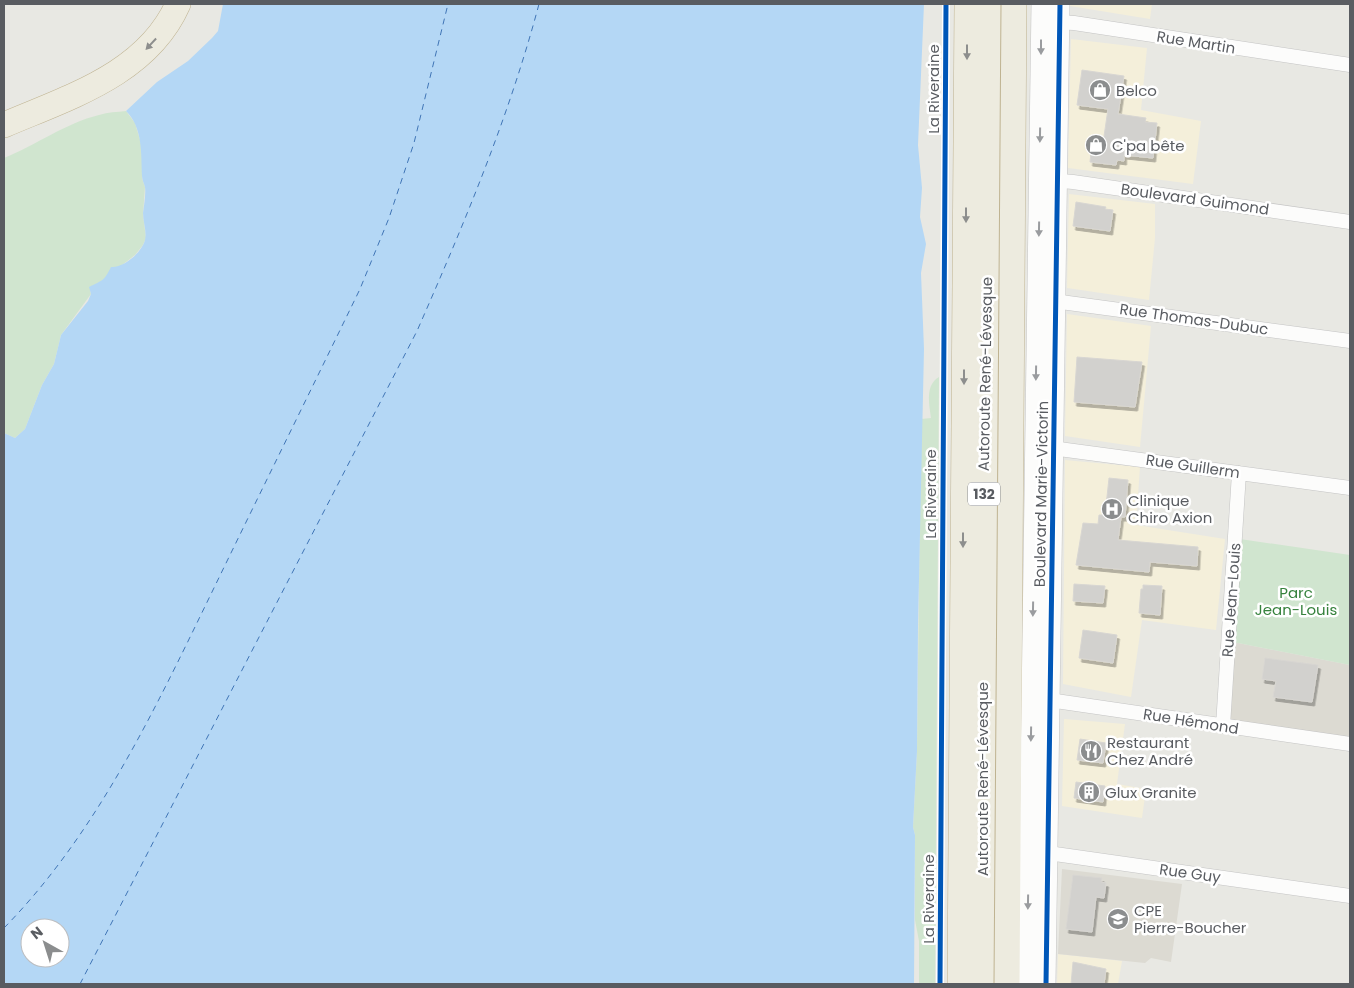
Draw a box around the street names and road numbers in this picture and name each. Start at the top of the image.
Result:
street label: Rue Martin [1155,25,1237,59]
street label: La Riveraine [923,44,944,134]
street label: Boulevard Guimond [1120,178,1270,220]
street label: Autoroute René-Lévesque [973,277,997,471]
street label: Rue Thomas-Dubuc [1118,298,1270,340]
street label: Boulevard Marie-Victorin [1029,401,1053,587]
street label: La Riveraine [920,449,941,539]
street label: Rue Guillerm [1145,449,1241,483]
road number: 132 [968,482,1000,506]
street label: Rue Jean-Louis [1217,542,1245,658]
street label: Autoroute René-Lévesque [972,682,993,876]
street label: Rue Hémond [1142,703,1240,739]
street label: La Riveraine [918,854,939,944]
street label: Rue Guy [1158,858,1223,888]

